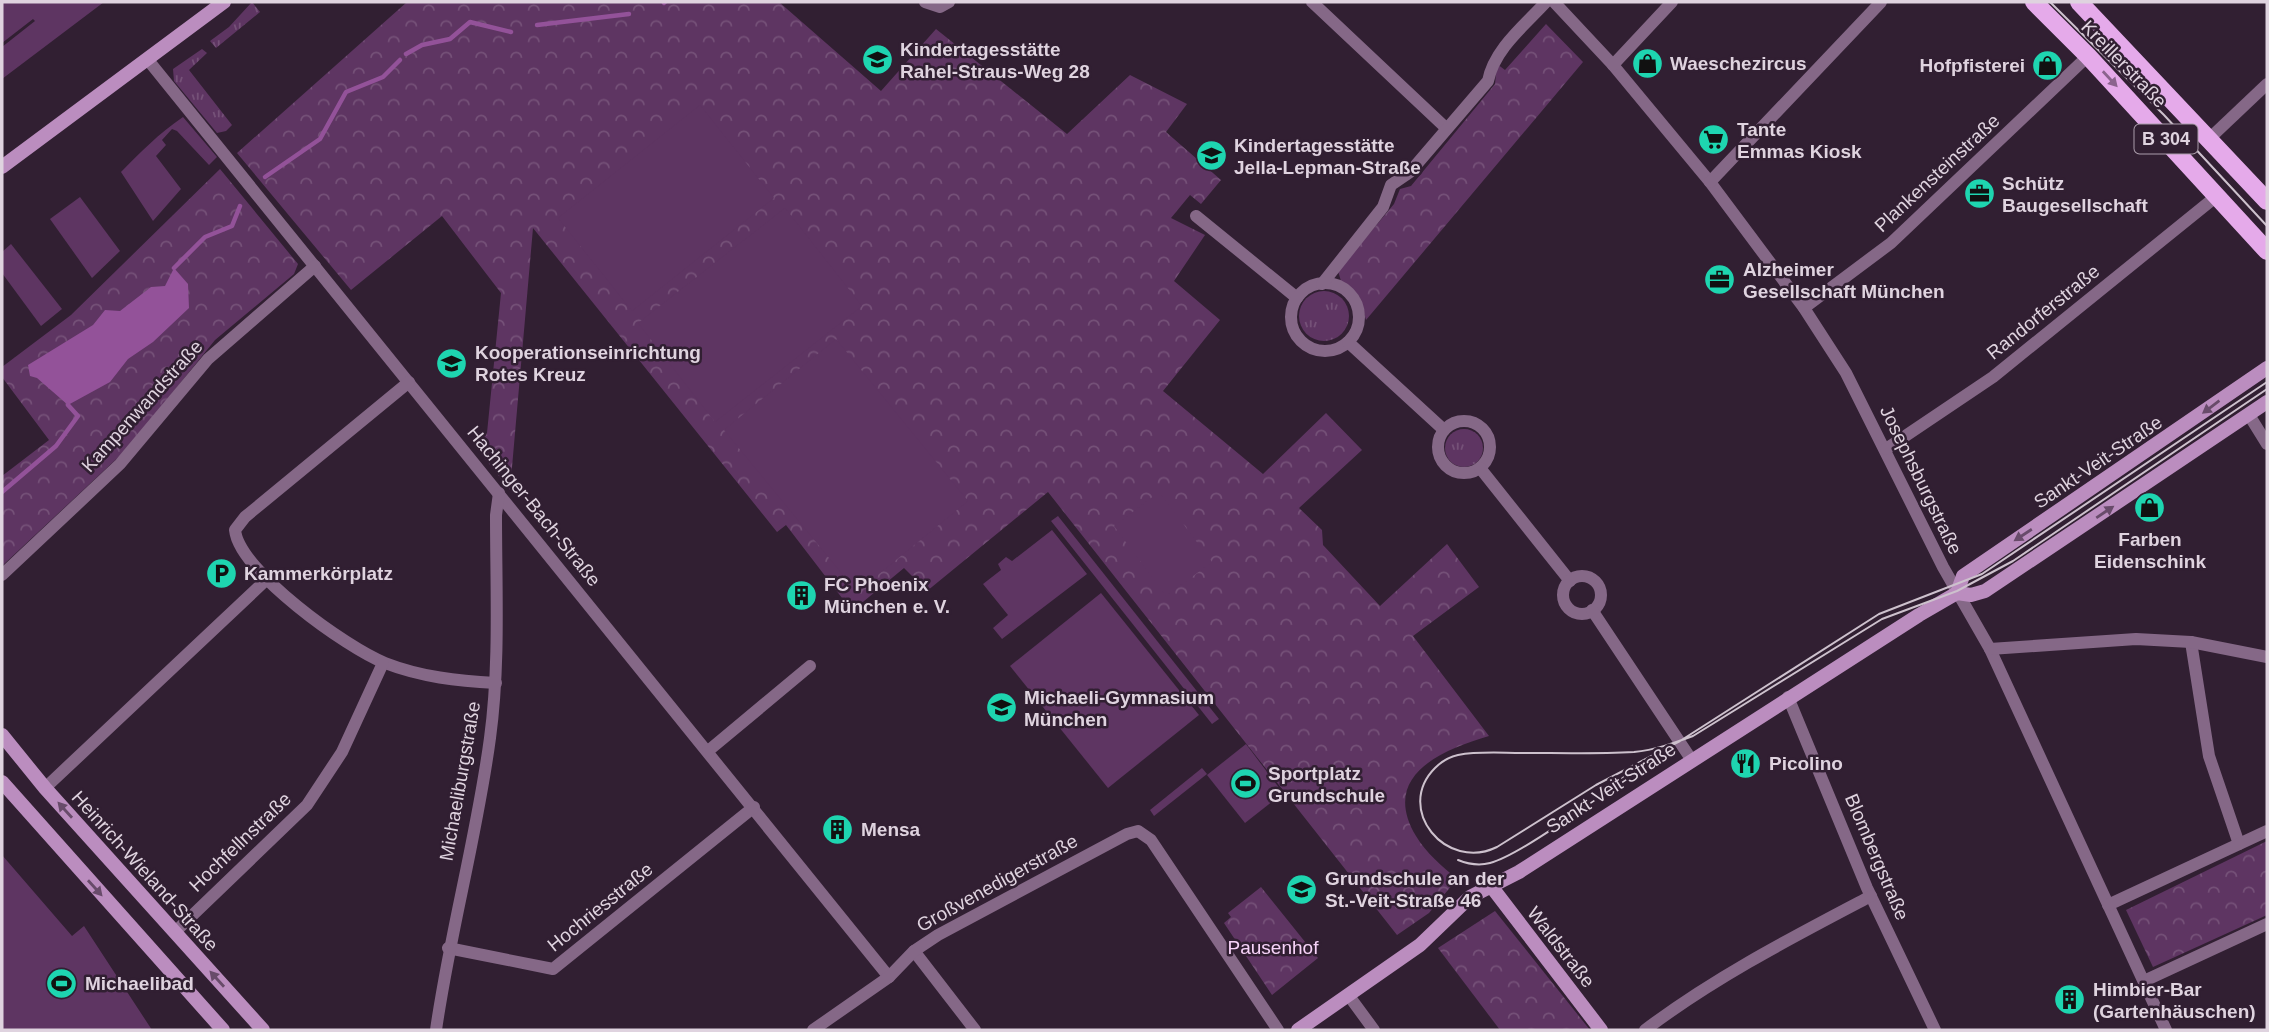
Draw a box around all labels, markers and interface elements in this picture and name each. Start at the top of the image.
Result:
street label: Kreillerstraße [2077,16,2171,112]
place label: Kindertagesstätte Rahel-Straus-Weg 28 [900,39,1090,82]
school or university icon: Kindertagesstätte Rahel-Straus-Weg 28 [860,43,894,77]
shop icon: Waeschezircus [1630,46,1664,80]
shop icon: Hofpfisterei [2031,48,2065,82]
place label: Waeschezircus [1670,53,1807,74]
place label: Hofpfisterei [1919,55,2025,76]
one-way arrow [2102,70,2118,88]
street label: Plankensteinstraße [1870,110,2004,236]
place label: Tante Emmas Kiosk [1737,119,1862,162]
supermarket icon: Tante Emmas Kiosk [1697,123,1731,157]
road number: B 304 [2134,124,2198,154]
place label: Kindertagesstätte Jella-Lepman-Straße [1234,135,1421,178]
school or university icon: Kindertagesstätte Jella-Lepman-Straße [1194,139,1228,173]
place label: Schütz Baugesellschaft [2002,173,2148,216]
office icon: Schütz Baugesellschaft [1962,177,1996,211]
place label: Alzheimer Gesellschaft München [1743,259,1945,302]
street label: Randorferstraße [1983,260,2103,364]
office icon: Alzheimer Gesellschaft München [1703,263,1737,297]
street label: Kampenwandstraße [77,336,207,476]
place label: Kooperationseinrichtung Rotes Kreuz [475,342,701,385]
school or university icon: Kooperationseinrichtung Rotes Kreuz [435,346,469,380]
one-way arrow [2202,399,2220,413]
street label: Josephsburgstraße [1876,402,1966,558]
street label: Sankt-Veit-Straße [2030,411,2166,513]
street label: Hachinger-Bach-Straße [463,422,605,590]
shop icon: Farben Eidenschink [2133,491,2167,525]
one-way arrow [2095,505,2115,518]
one-way arrow [2014,529,2033,542]
place label: Farben Eidenschink [2094,529,2206,572]
parking icon: Kammerkörplatz [204,556,238,590]
place label: Kammerkörplatz [244,563,393,584]
place label: FC Phoenix München e. V. [824,574,950,617]
building icon: FC Phoenix München e. V. [784,578,818,612]
place label: Michaeli-Gymnasium München [1024,687,1214,730]
school or university icon: Michaeli-Gymnasium München [984,691,1018,725]
street label: Michaeliburgstraße [436,700,484,862]
street label: Sankt-Veit-Straße [1542,738,1680,838]
restaurant icon: Picolino [1729,746,1763,780]
place label: Picolino [1769,753,1843,774]
place label: Sportplatz Grundschule [1268,763,1385,806]
sports icon: Sportplatz Grundschule [1228,767,1262,801]
street label: Heinrich-Wieland-Straße [68,787,222,955]
street label: Hochfellnstraße [185,788,295,896]
street label: Blombergstraße [1841,791,1913,923]
one-way arrow [57,801,73,819]
building icon: Mensa [821,812,855,846]
place label: Mensa [861,819,921,840]
street label: Großvenedigerstraße [913,830,1081,936]
street label: Hochriesstraße [543,858,657,956]
place label: Grundschule an der St.-Veit-Straße 46 [1325,868,1505,911]
school or university icon: Grundschule an der St.-Veit-Straße 46 [1285,872,1319,906]
one-way arrow [87,879,103,897]
street label: Waldstraße [1523,903,1599,991]
park label: Pausenhof [1228,937,1319,958]
sports icon: Michaelibad [45,966,79,1000]
one-way arrow [210,971,225,988]
place label: Michaelibad [85,973,194,994]
place label: Himbier-Bar (Gartenhäuschen) [2093,979,2256,1022]
building icon: Himbier-Bar (Gartenhäuschen) [2053,983,2087,1017]

